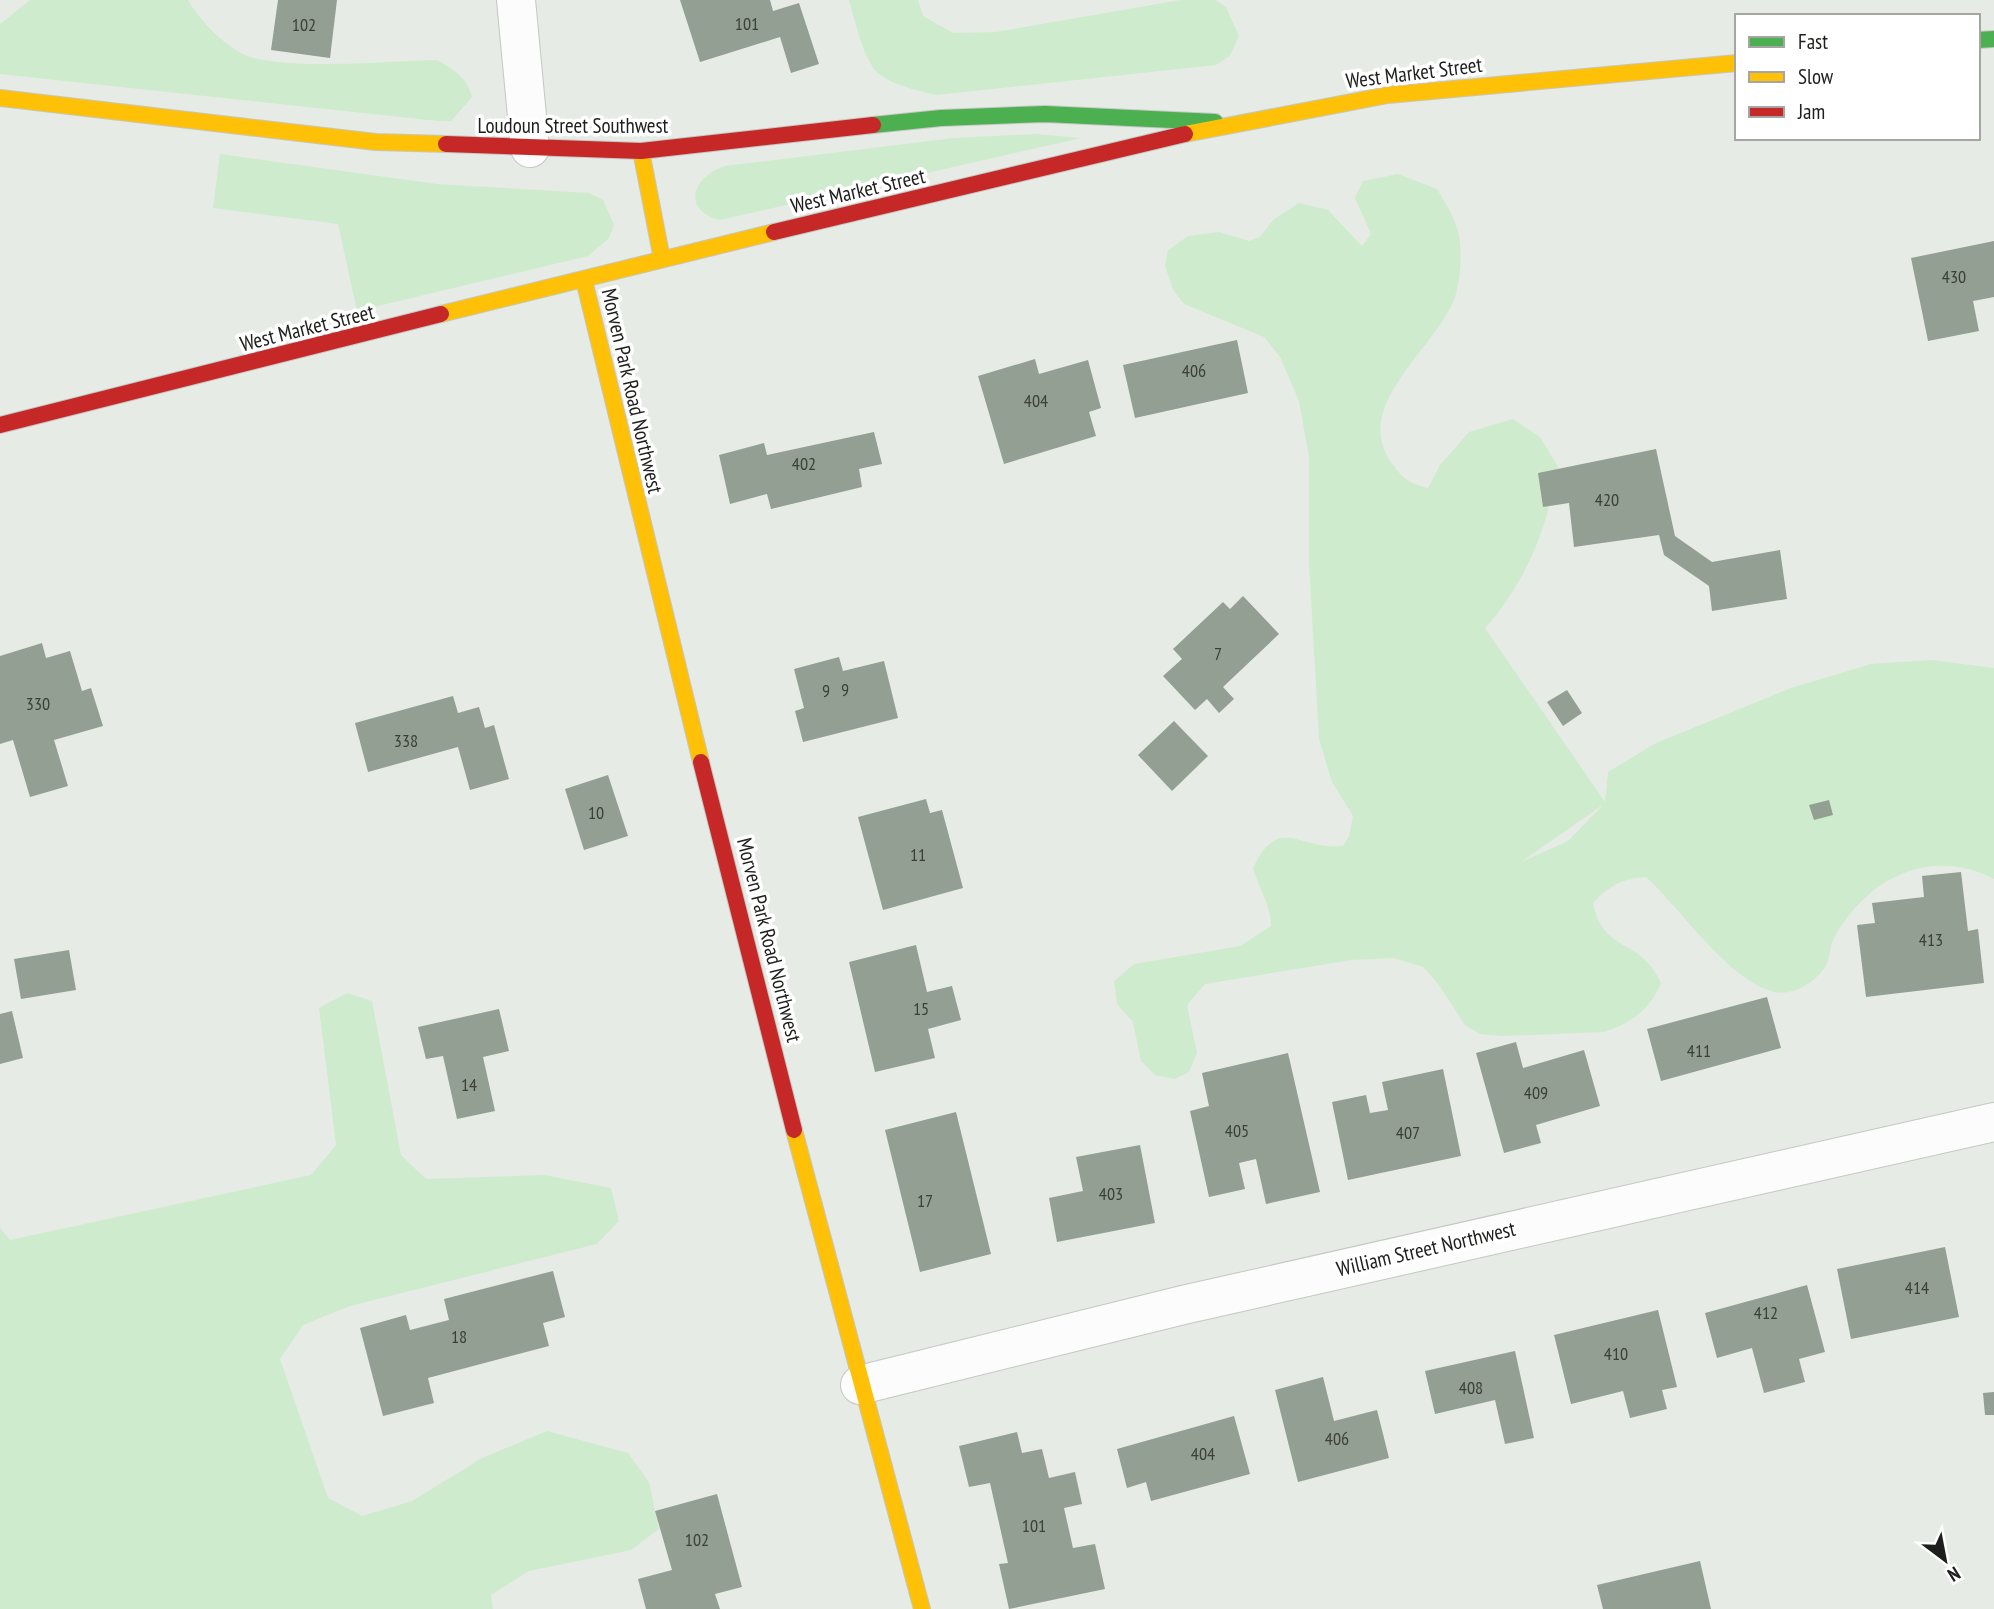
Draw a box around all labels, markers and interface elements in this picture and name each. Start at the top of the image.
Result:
house number: 101 [735,12,759,35]
house number: 102 [292,13,316,36]
legend [1735,14,1980,140]
text: Fast [1798,28,1828,55]
street label: West Market Street [1344,51,1484,94]
text: Slow [1798,63,1834,90]
text: Jam [1797,98,1825,125]
street label: Loudoun Street Southwest [478,112,669,139]
street label: West Market Street [788,162,928,219]
house number: 430 [1942,265,1966,288]
street label: Morven Park Road Northwest [596,286,669,496]
street label: West Market Street [237,298,377,357]
house number: 406 [1182,359,1206,382]
house number: 404 [1024,389,1048,412]
house number: 402 [792,452,816,475]
house number: 420 [1595,488,1619,511]
house number: 7 [1214,642,1222,665]
house number: 9 [841,678,849,701]
house number: 9 [822,679,830,702]
house number: 330 [26,692,50,715]
house number: 338 [394,729,418,752]
house number: 10 [588,801,604,824]
street label: Morven Park Road Northwest [731,835,808,1045]
house number: 11 [910,843,926,866]
house number: 413 [1919,928,1943,951]
house number: 15 [913,997,929,1020]
house number: 411 [1687,1039,1711,1062]
house number: 14 [461,1073,477,1096]
house number: 409 [1524,1081,1548,1104]
house number: 405 [1225,1119,1249,1142]
house number: 407 [1396,1121,1420,1144]
house number: 403 [1099,1182,1123,1205]
house number: 17 [917,1189,933,1212]
street label: William Street Northwest [1334,1215,1518,1282]
house number: 414 [1905,1276,1929,1299]
house number: 412 [1754,1301,1778,1324]
house number: 18 [451,1325,467,1348]
house number: 410 [1604,1342,1628,1365]
house number: 408 [1459,1376,1483,1399]
house number: 406 [1325,1427,1349,1450]
house number: 404 [1191,1442,1215,1465]
house number: 101 [1022,1514,1046,1537]
north arrow [1910,1525,1980,1595]
house number: 102 [685,1528,709,1551]
text: N [1943,1562,1965,1587]

